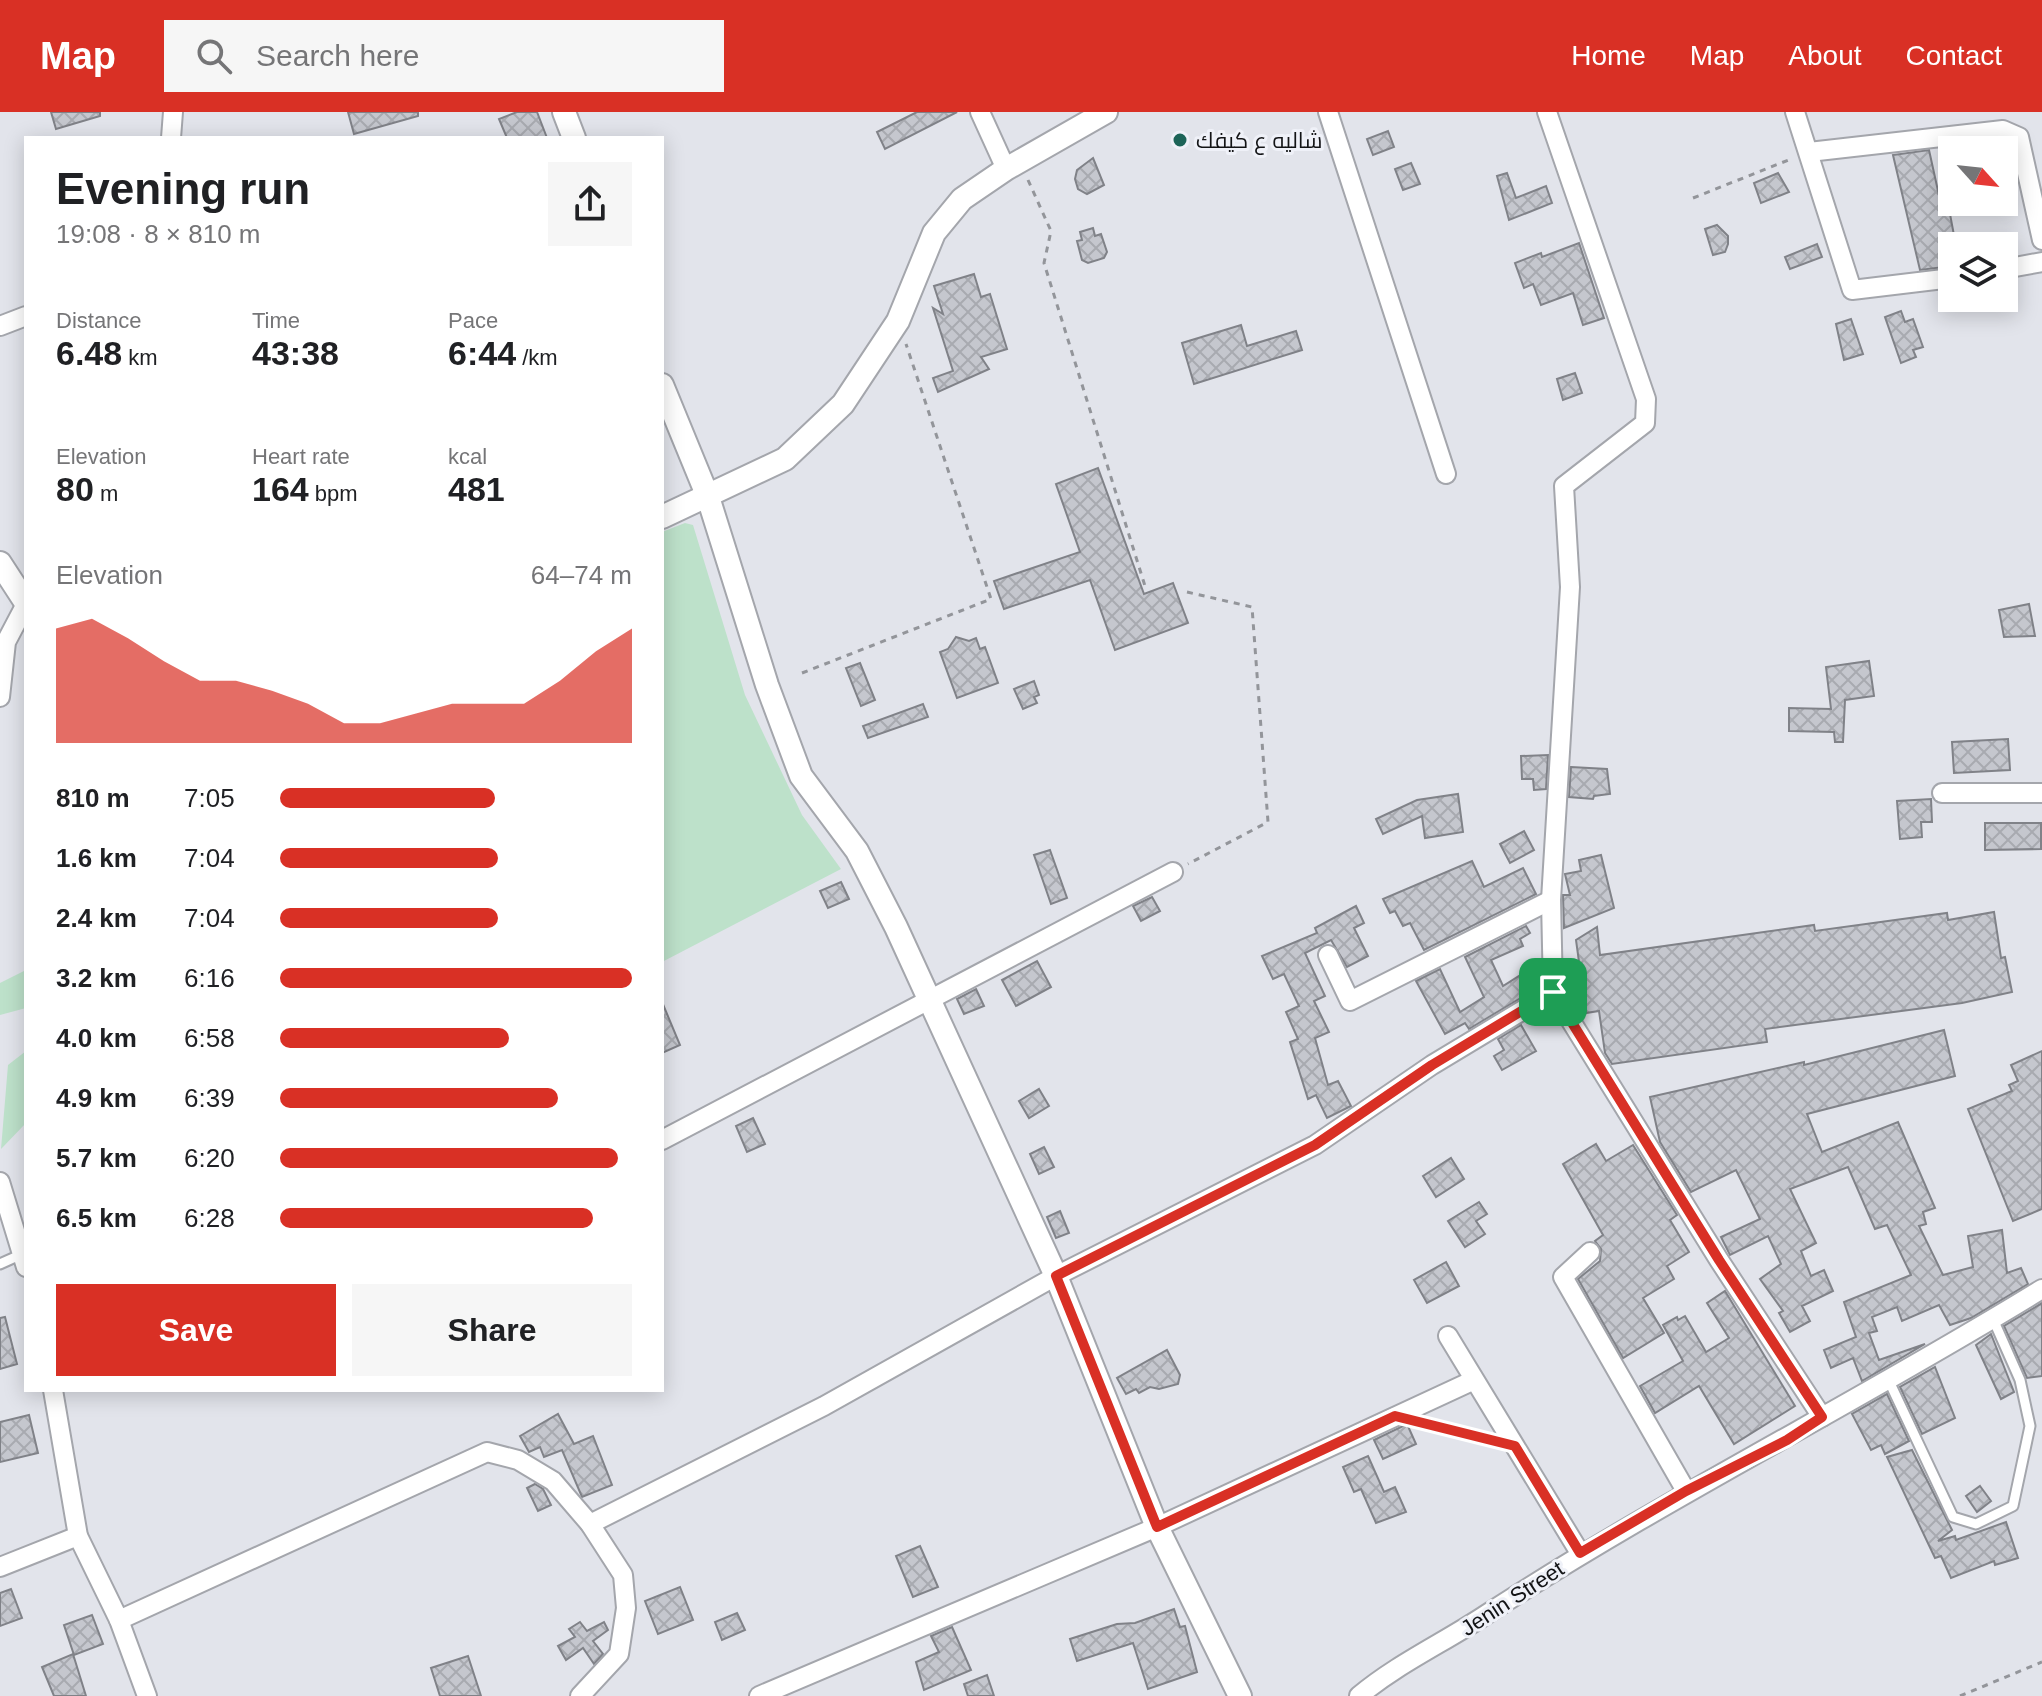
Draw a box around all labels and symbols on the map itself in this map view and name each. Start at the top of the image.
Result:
place label: شاليه ع كيفك [1196,128,1323,155]
marker: شاليه ع كيفك [1171,131,1189,149]
north arrow [1938,136,2018,216]
pin [1519,958,1587,1026]
street label: Jenin Street [1456,1556,1568,1641]

